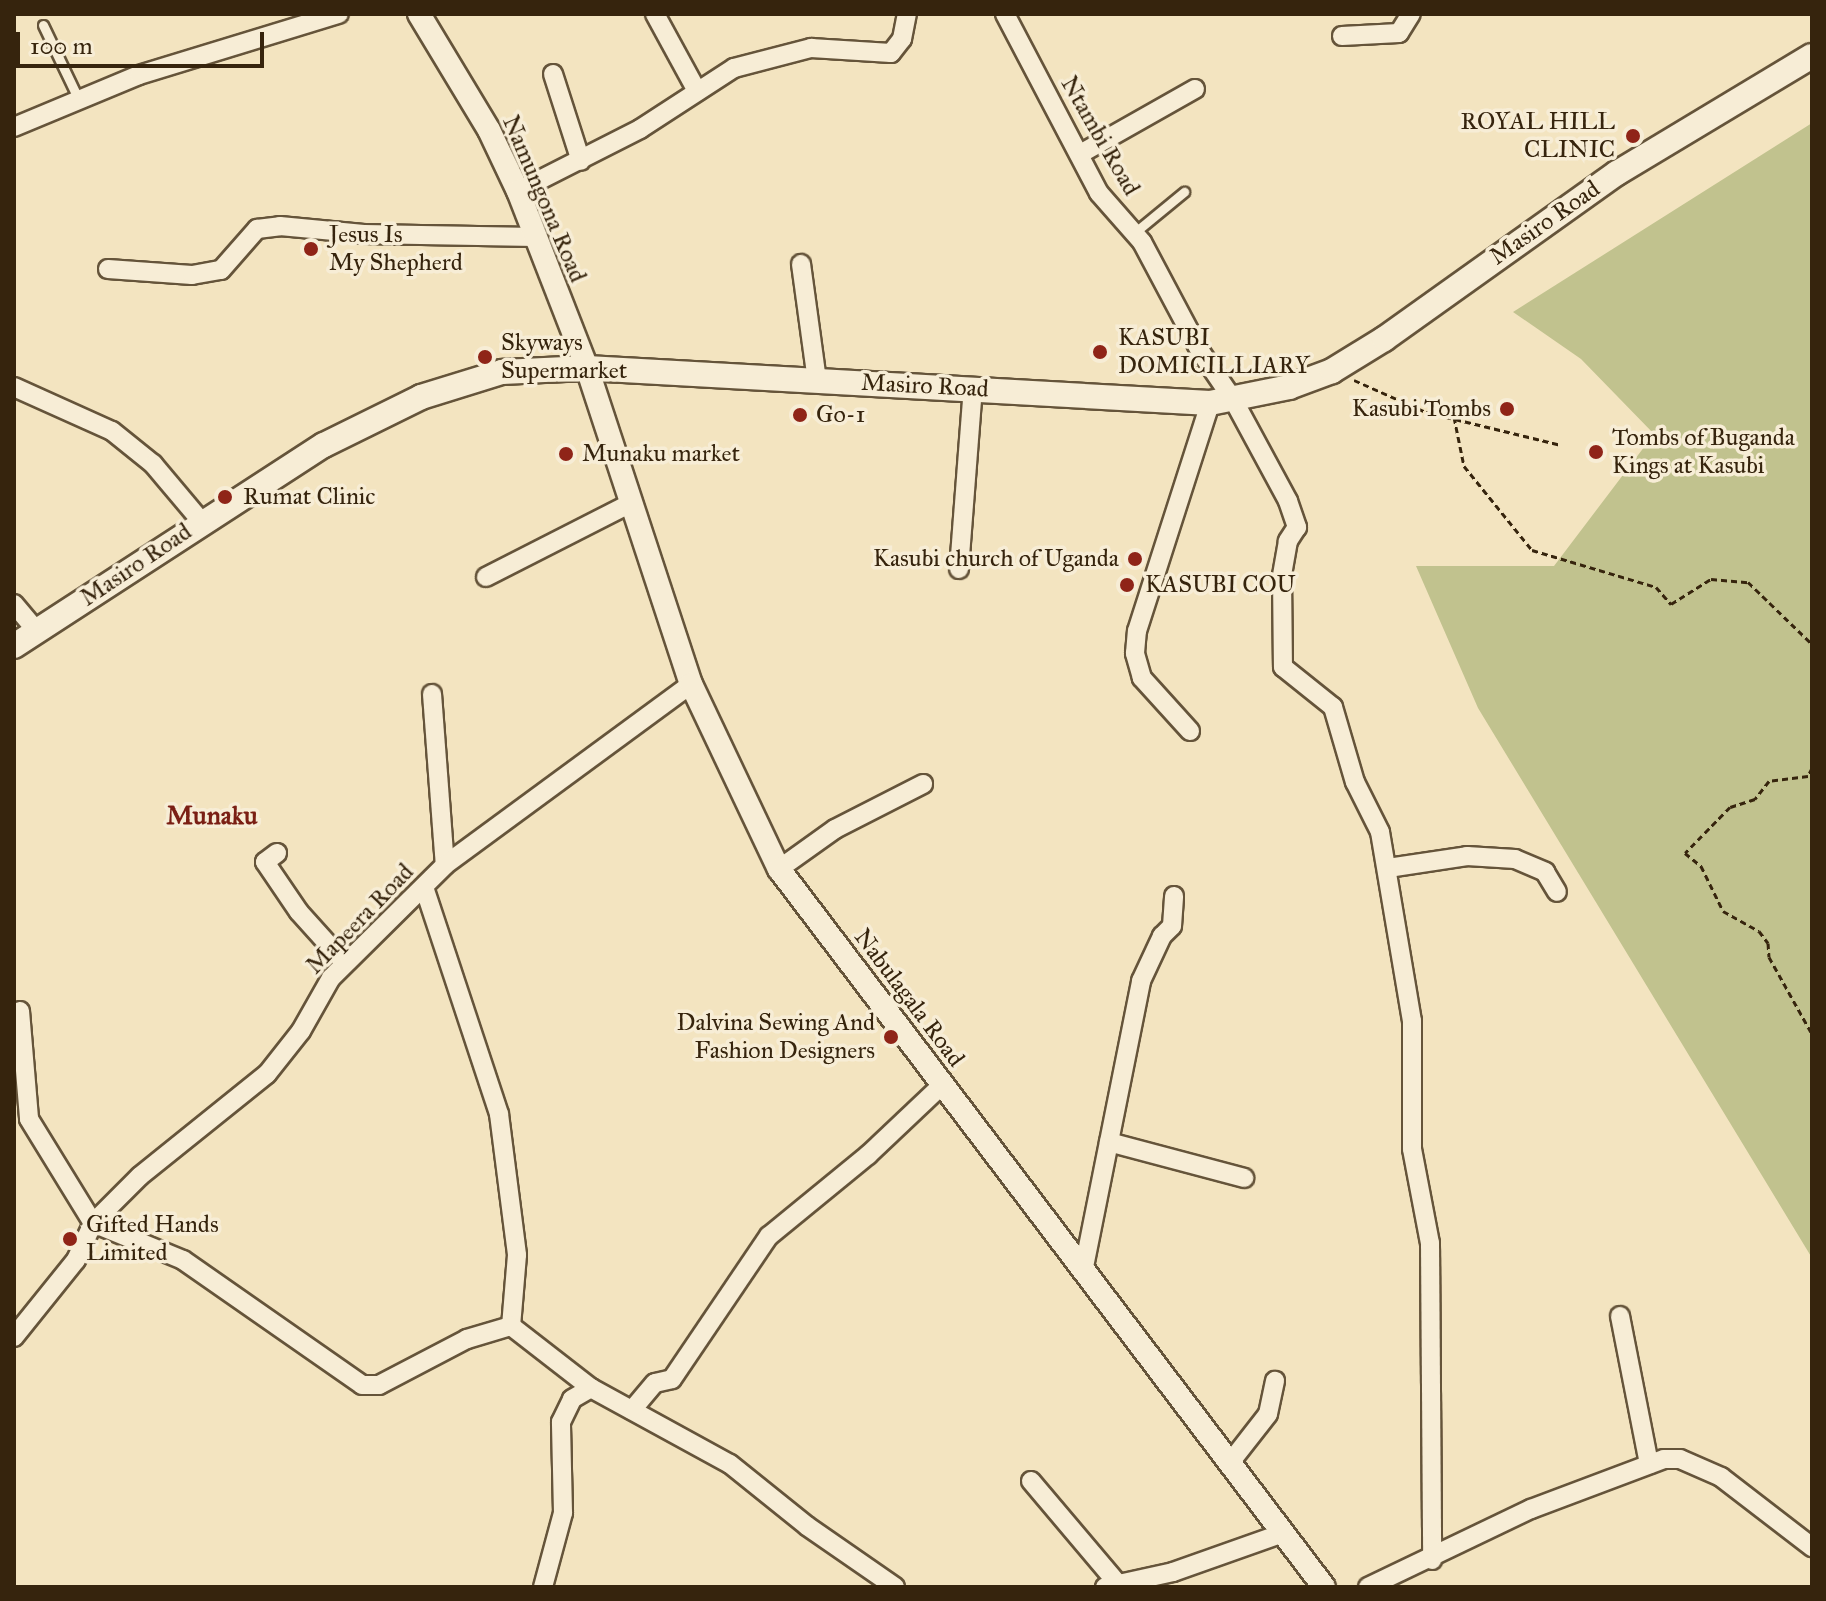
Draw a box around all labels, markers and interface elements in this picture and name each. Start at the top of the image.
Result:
scale bar [20,16,268,66]
text: 100 m [30,31,93,61]
street label: Ntambi Road [1054,71,1146,201]
place label: ROYAL HILL CLINIC [1461,108,1615,164]
street label: Namungona Road [496,111,592,287]
marker: ROYAL HILL CLINIC [1622,125,1644,147]
street label: Masiro Road [1484,175,1606,271]
place label: Jesus Is My Shepherd [329,221,463,277]
marker: Jesus Is My Shepherd [300,238,322,260]
place label: KASUBI DOMICILLIARY [1118,324,1310,380]
place label: Skyways Supermarket [501,329,627,385]
marker: KASUBI DOMICILLIARY [1089,341,1111,363]
marker: Skyways Supermarket [476,348,494,366]
street label: Masiro Road [860,368,990,404]
place label: Kasubi Tombs [1352,395,1491,423]
marker: Kasubi Tombs [1498,400,1516,418]
place label: Go-1 [816,401,865,429]
marker: Go-1 [791,406,809,424]
place label: Tombs of Buganda Kings at Kasubi [1612,424,1795,480]
place label: Munaku market [582,440,740,468]
marker: Tombs of Buganda Kings at Kasubi [1587,443,1605,461]
marker: Munaku market [557,445,575,463]
place label: Rumat Clinic [243,483,375,511]
marker: Rumat Clinic [214,486,236,508]
street label: Masiro Road [75,517,197,613]
place label: Kasubi church of Uganda [873,545,1119,573]
marker: Kasubi church of Uganda [1126,550,1144,568]
place label: KASUBI COU [1145,571,1295,599]
marker: KASUBI COU [1116,574,1138,596]
district label: Munaku [166,800,258,832]
street label: Mapeera Road [300,858,420,980]
street label: Nabulagala Road [848,923,970,1073]
place label: Dalvina Sewing And Fashion Designers [677,1009,875,1065]
marker: Dalvina Sewing And Fashion Designers [882,1028,900,1046]
place label: Gifted Hands Limited [86,1211,219,1267]
marker: Gifted Hands Limited [61,1230,79,1248]

